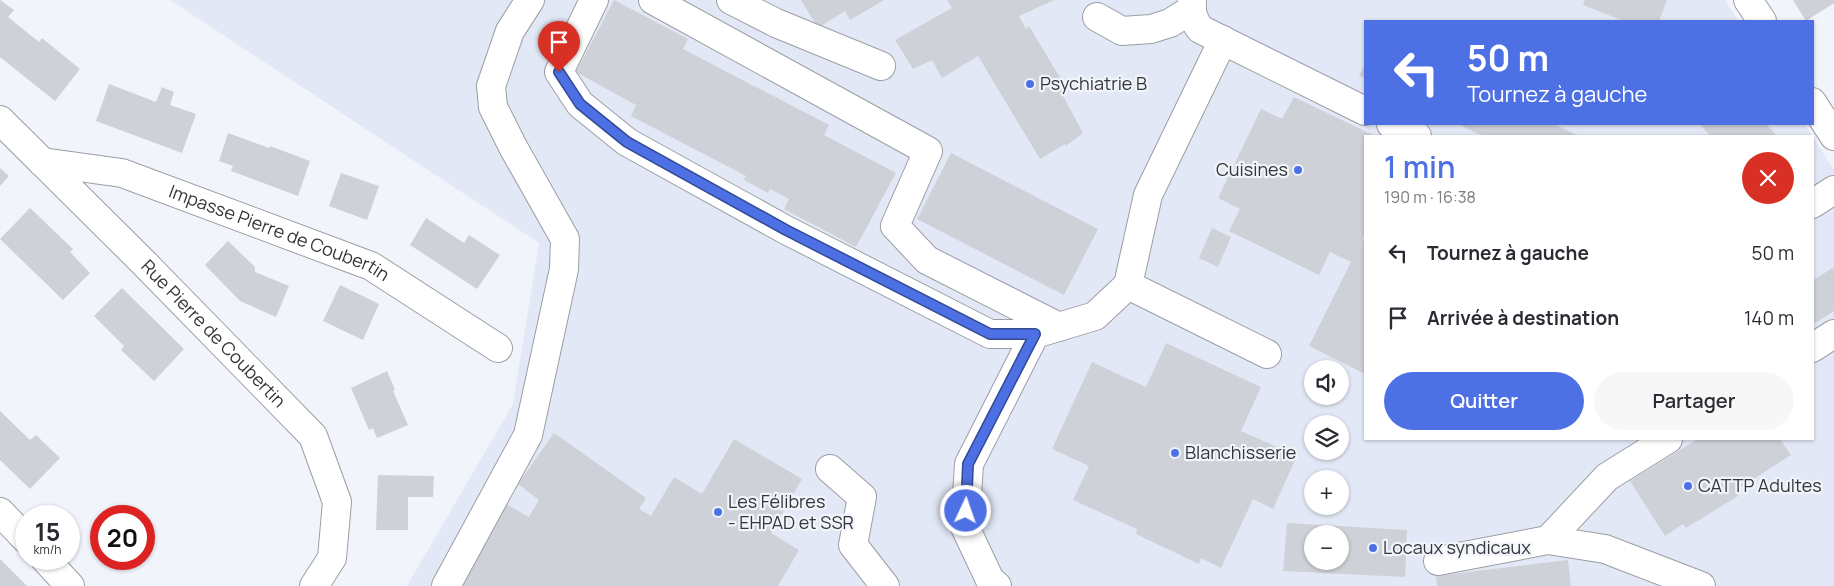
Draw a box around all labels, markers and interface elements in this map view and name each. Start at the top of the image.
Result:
pin [538,21,580,72]
icon: arrive [545,28,573,56]
text: 50 m [1467,34,1549,82]
icon: left [1384,40,1449,105]
place label: Psychiatrie B [1040,71,1147,95]
marker: Psychiatrie B [1024,78,1036,90]
text: Tournez à gauche [1467,79,1647,109]
text: 1 min [1384,146,1456,187]
button: close [1742,152,1794,204]
place label: Cuisines [1216,157,1288,181]
marker: Cuisines [1292,164,1304,176]
street label: Impasse Pierre de Coubertin [166,179,395,286]
text: 190 m · 16:38 [1384,186,1476,208]
icon: left [1384,239,1412,267]
text: Tournez à gauche [1427,240,1589,266]
text: 50 m [1752,240,1794,266]
street label: Rue Pierre de Coubertin [136,254,292,412]
icon: arrive [1384,304,1412,332]
text: Arrivée à destination [1427,305,1619,331]
text: 140 m [1744,305,1794,331]
map controls [1304,360,1349,570]
button: sound [1304,360,1349,405]
button: Quitter [1384,372,1584,430]
button: Partager [1594,372,1794,430]
button: layers [1304,415,1349,460]
place label: Blanchisserie [1185,440,1296,464]
marker: Blanchisserie [1169,447,1181,459]
button: + [1304,470,1349,515]
place label: CATTP Adultes [1698,473,1822,497]
marker: CATTP Adultes [1682,480,1694,492]
position arrow [939,484,991,536]
place label: Les Félibres - EHPAD et SSR [728,489,854,534]
speed limit sign: 20 [90,505,155,570]
marker: Les Félibres - EHPAD et SSR [712,506,724,518]
text: 15 [35,514,60,549]
button: − [1304,525,1349,570]
place label: Locaux syndicaux [1383,535,1531,559]
text: km/h [34,541,61,558]
marker: Locaux syndicaux [1367,542,1379,554]

